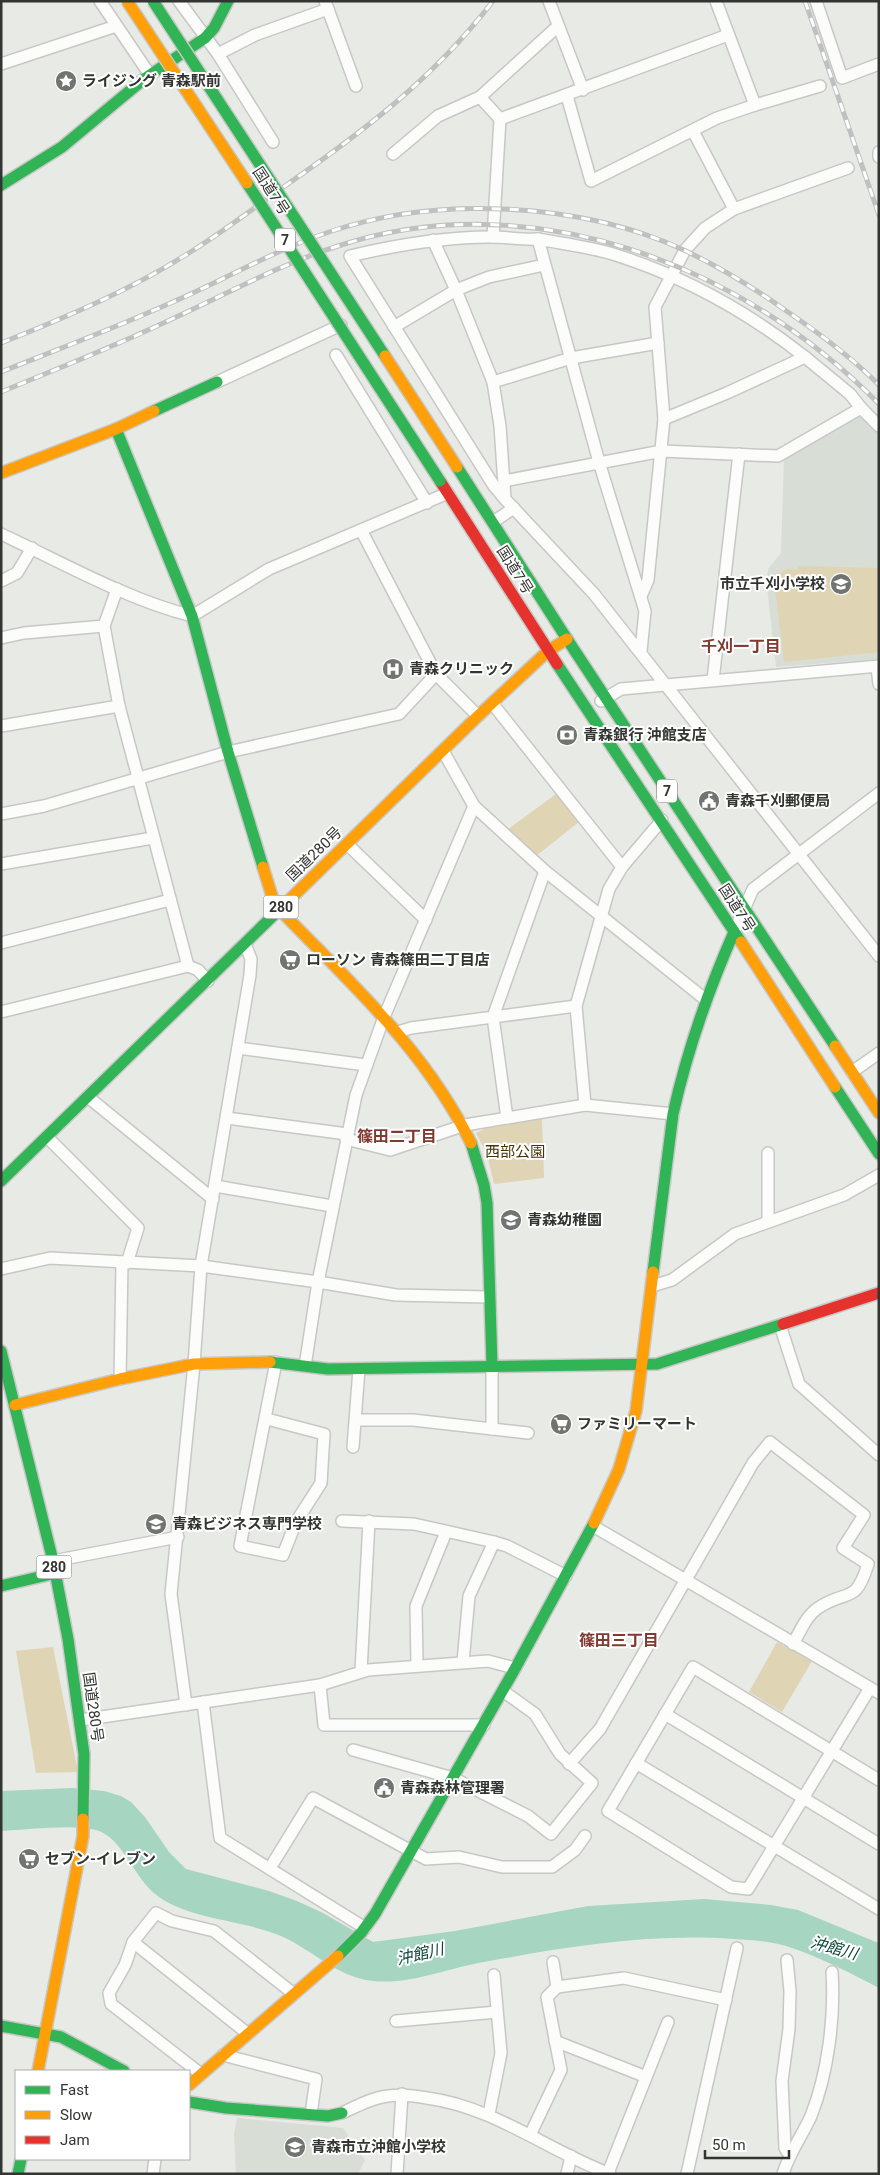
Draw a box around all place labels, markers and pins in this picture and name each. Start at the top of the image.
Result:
place icon: ライジング 青森駅前 [54,69,78,93]
place label: ライジング 青森駅前 [82,72,221,90]
school or university icon: 市立千刈小学校 [829,572,853,596]
place label: 市立千刈小学校 [720,575,825,593]
hospital icon: 青森クリニック [381,657,405,681]
place label: 青森クリニック [409,660,514,678]
bank icon: 青森銀行 沖館支店 [555,723,579,747]
place label: 青森銀行 沖館支店 [583,726,707,744]
public building icon: 青森千刈郵便局 [697,789,721,813]
place label: 青森千刈郵便局 [725,792,830,810]
supermarket icon: ローソン 青森篠田二丁目店 [278,948,302,972]
place label: ローソン 青森篠田二丁目店 [306,951,490,969]
school or university icon: 青森幼稚園 [499,1208,523,1232]
place label: 青森幼稚園 [527,1211,602,1229]
supermarket icon: ファミリーマート [549,1412,573,1436]
place label: ファミリーマート [577,1415,697,1433]
school or university icon: 青森ビジネス専門学校 [144,1512,168,1536]
place label: 青森ビジネス専門学校 [172,1515,322,1533]
public building icon: 青森森林管理署 [372,1776,396,1800]
place label: 青森森林管理署 [400,1779,505,1797]
supermarket icon: セブン-イレブン [17,1847,41,1871]
place label: セブン-イレブン [45,1850,156,1868]
school or university icon: 青森市立沖館小学校 [283,2135,307,2159]
place label: 青森市立沖館小学校 [311,2138,446,2156]

